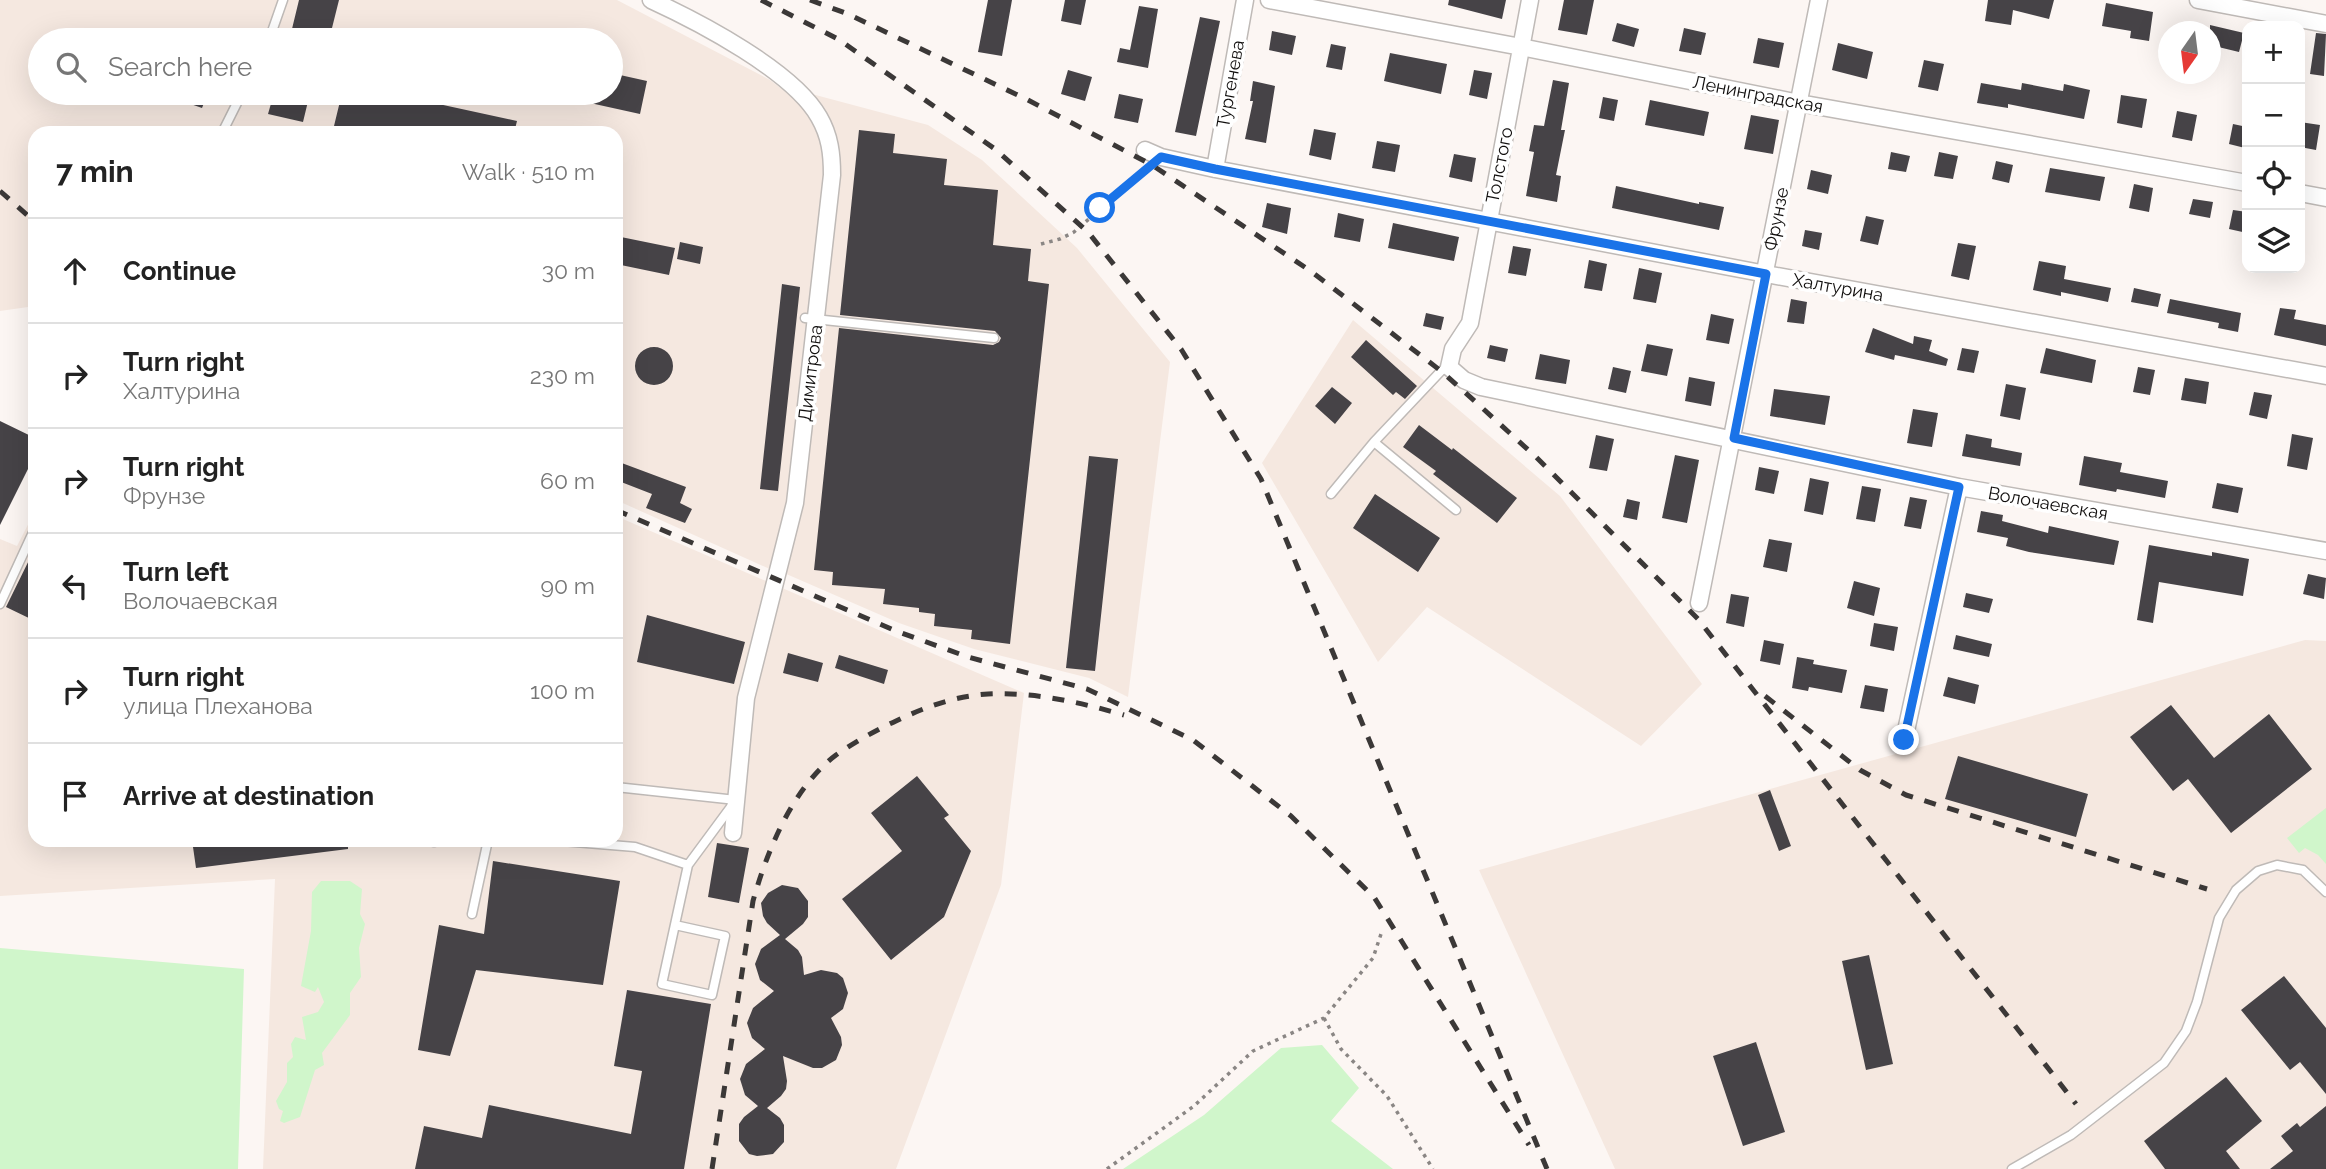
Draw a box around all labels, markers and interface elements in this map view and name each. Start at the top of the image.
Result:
north arrow [2158,21,2221,84]
map controls [2242,21,2305,273]
button: + [2242,21,2305,84]
search box [28,28,623,105]
street label: Тургенева [1212,38,1248,130]
icon: search [52,48,90,86]
text: Search here [108,52,252,82]
street label: Ленинградская [1691,71,1825,117]
button: − [2242,84,2305,147]
street label: Толстого [1481,125,1517,205]
button: locate [2242,147,2305,210]
text: 7 min [56,154,134,189]
text: Walk · 510 m [462,158,595,185]
street label: Фрунзе [1760,185,1793,253]
route start [1084,192,1115,223]
button: layers [2242,210,2305,273]
icon: ahead [56,252,94,290]
text: Continue [123,256,236,286]
text: 30 m [542,257,595,284]
street label: Халтурина [1791,269,1885,305]
street label: Димитрова [794,323,826,423]
text: Turn right [123,347,244,377]
icon: right [56,357,94,395]
text: 230 m [530,362,595,389]
text: Халтурина [123,377,240,404]
text: Turn right [123,452,244,482]
icon: right [56,462,94,500]
text: 60 m [540,467,595,494]
text: Фрунзе [123,482,205,509]
street label: Волочаевская [1986,482,2110,524]
text: Turn left [123,557,229,587]
icon: left [56,567,94,605]
text: 90 m [540,572,595,599]
text: Волочаевская [123,587,278,614]
text: Turn right [123,662,244,692]
icon: right [56,672,94,710]
text: 100 m [530,677,595,704]
text: улица Плеханова [123,692,313,719]
route end [1888,724,1919,755]
icon: arrive [56,777,94,815]
text: Arrive at destination [123,781,374,811]

